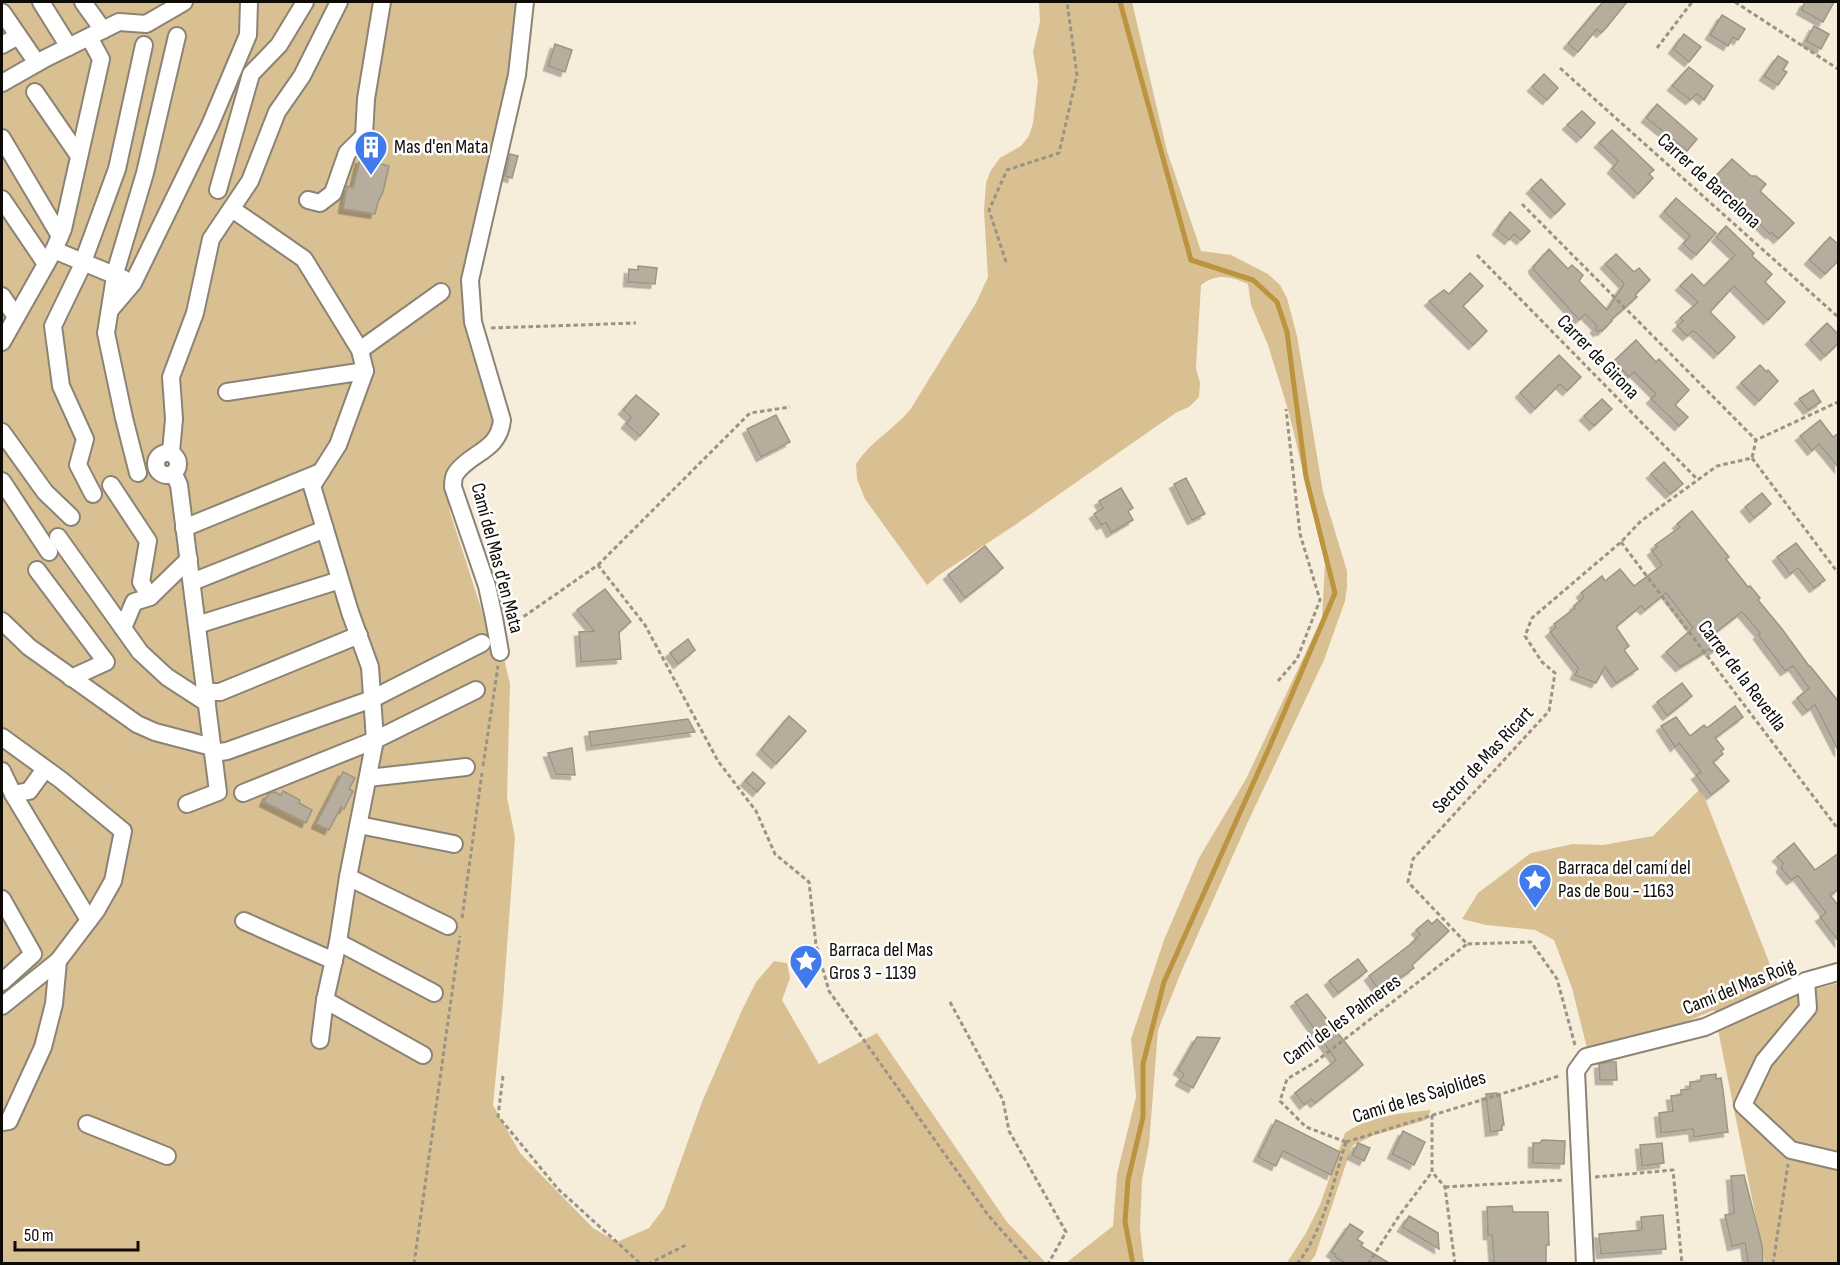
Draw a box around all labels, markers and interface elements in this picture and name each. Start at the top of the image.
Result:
street label: Carrer de Barcelona [1652,128,1766,234]
building icon: Mas d'en Mata [353,129,389,176]
place label: Mas d'en Mata [394,135,488,159]
street label: Carrer de Girona [1552,310,1644,404]
street label: Camí del Mas d'en Mata [465,480,529,636]
street label: Carrer de la Revetlla [1692,616,1792,736]
street label: Sector de Mas Ricart [1427,701,1539,819]
place label: Barraca del camí del Pas de Bou - 1163 [1558,856,1691,903]
place icon: Barraca del camí del Pas de Bou - 1163 [1517,862,1553,909]
place label: Barraca del Mas Gros 3 - 1139 [829,938,933,985]
place icon: Barraca del Mas Gros 3 - 1139 [788,943,824,990]
street label: Camí del Mas Roig [1679,954,1799,1020]
street label: Camí de les Palmeres [1278,969,1406,1071]
street label: Camí de les Sajolides [1349,1065,1489,1129]
scale bar [15,1214,138,1252]
text: 50 m [24,1225,54,1246]

